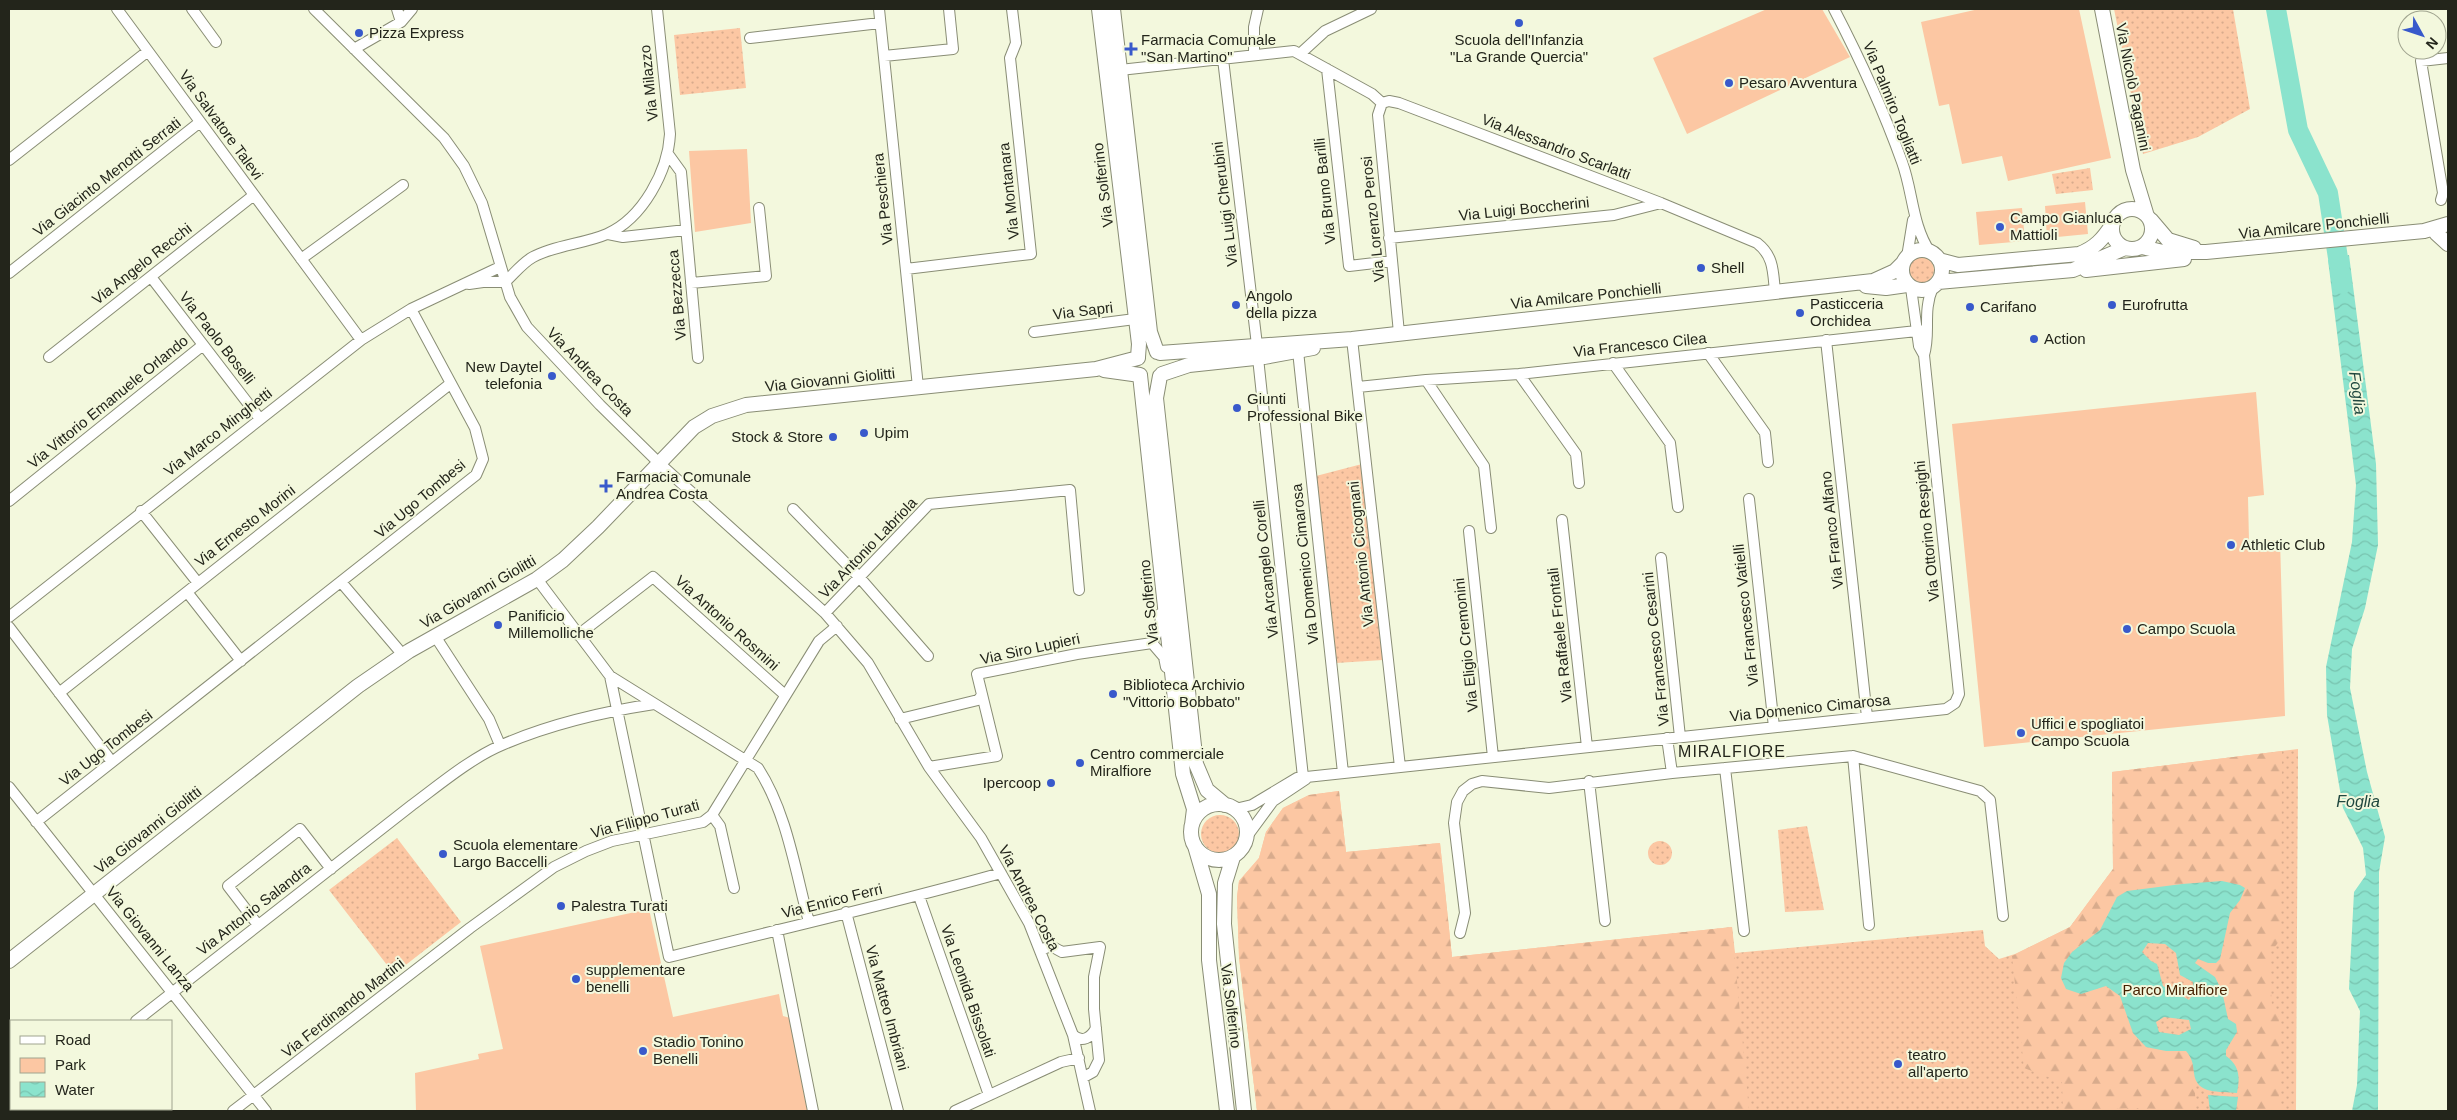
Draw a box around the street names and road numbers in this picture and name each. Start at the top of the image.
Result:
street label: Via Nicolò Paganini [2113,22,2154,152]
street label: Via Palmiro Togliatti [1860,39,1925,167]
street label: Via Milazzo [636,44,661,122]
street label: Via Salvatore Talevi [176,67,267,183]
street label: Via Alessandro Scarlatti [1479,110,1633,183]
street label: Via Giacinto Menotti Serrati [30,114,184,239]
street label: Via Bruno Barilli [1310,137,1339,245]
street label: Via Montanara [995,141,1022,240]
street label: Via Luigi Cherubini [1208,141,1241,267]
street label: Via Solferino [1089,142,1116,228]
street label: Via Peschiera [869,152,896,246]
street label: Via Lorenzo Perosi [1357,155,1388,283]
street label: Via Luigi Boccherini [1458,193,1590,224]
street label: Via Amilcare Ponchielli [2238,209,2390,242]
street label: Via Angelo Recchi [89,220,195,308]
street label: Via Bezzecca [664,249,689,341]
street label: Via Amilcare Ponchielli [1510,279,1662,312]
street label: Via Paolo Boselli [176,288,259,387]
street label: Via Sapri [1052,298,1114,323]
street label: Via Andrea Costa [544,324,637,420]
street label: Via Francesco Cilea [1572,329,1708,360]
street label: Via Vittorio Emanuele Orlando [24,332,191,472]
street label: Via Giovanni Giolitti [764,364,896,395]
street label: Via Marco Minghetti [160,384,275,479]
street label: Via Ugo Tombesi [371,456,468,541]
street label: Via Ottorino Respighi [1911,460,1942,602]
street label: Via Franco Alfano [1817,470,1846,590]
street label: Via Antonio Cicognani [1344,480,1377,628]
street label: Via Ernesto Morini [191,481,298,570]
street label: Via Domenico Cimarosa [1288,482,1321,645]
street label: Via Antonio Labriola [815,493,920,601]
street label: Via Arcangelo Corelli [1250,499,1281,639]
street label: Via Francesco Vatielli [1730,543,1761,687]
street label: Via Giovanni Giolitti [417,552,539,632]
street label: Via Solferino [1136,559,1161,645]
street label: Via Raffaele Frontali [1544,567,1575,703]
street label: Via Antonio Rosmini [672,571,783,674]
street label: Via Francesco Cesarini [1639,571,1672,727]
street label: Via Eligio Cremonini [1450,577,1481,713]
street label: Via Siro Lupieri [979,630,1081,667]
street label: Via Domenico Cimarosa [1729,691,1892,724]
street label: Via Ugo Tombesi [56,706,155,789]
street label: Via Giovanni Giolitti [91,783,204,877]
street label: Via Filippo Turati [589,796,701,841]
street label: Via Andrea Costa [995,842,1064,954]
street label: Via Antonio Salandra [193,858,315,958]
street label: Via Enrico Ferri [780,880,884,921]
street label: Via Giovanni Lanza [103,883,198,995]
street label: Via Leonida Bissolati [938,922,999,1059]
street label: Via Matteo Imbriani [863,943,912,1072]
street label: Via Ferdinando Martini [278,955,407,1061]
street label: Via Solferino [1218,963,1245,1049]

